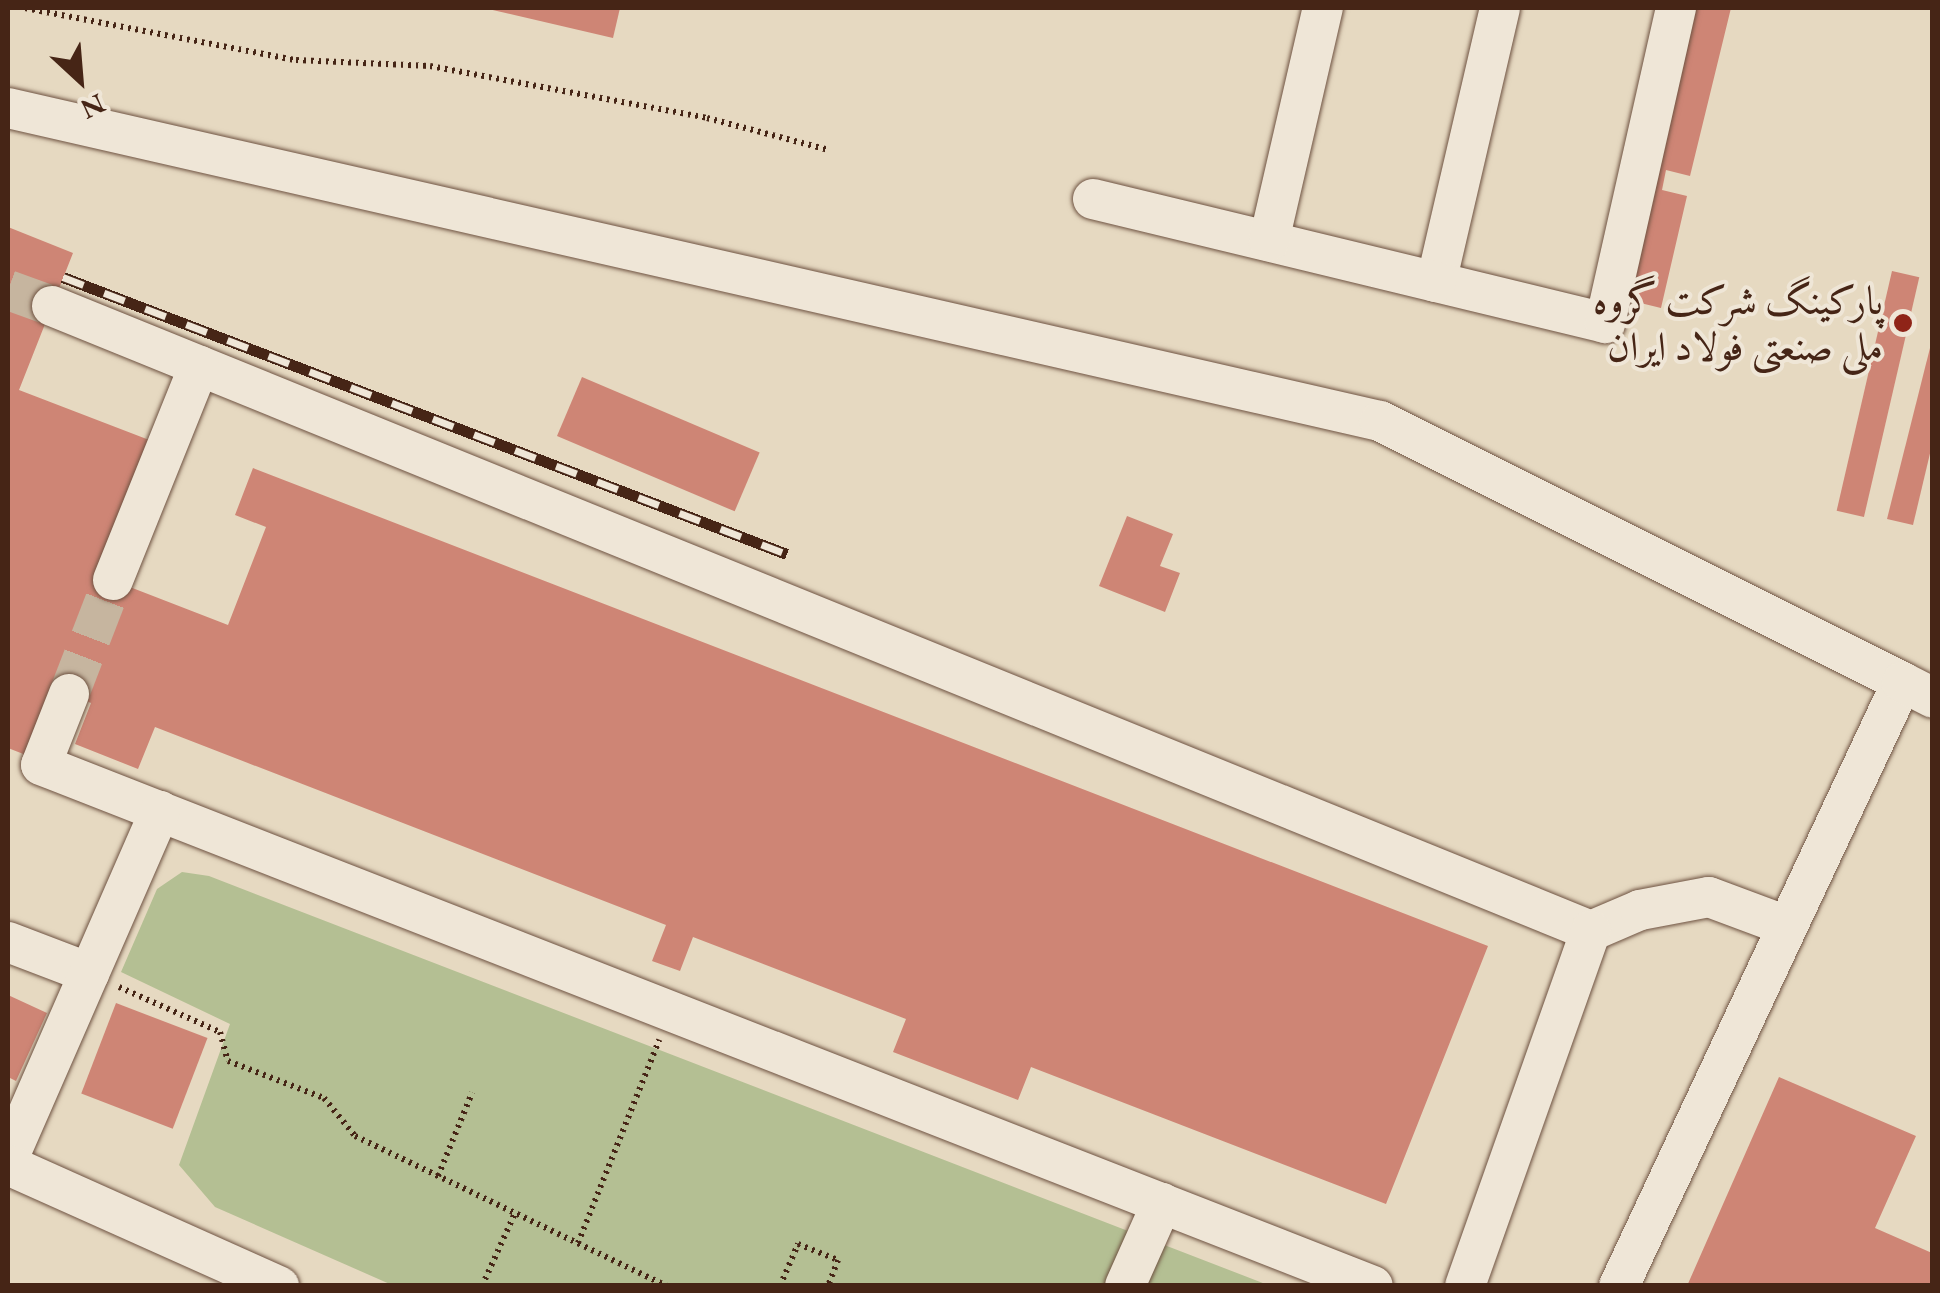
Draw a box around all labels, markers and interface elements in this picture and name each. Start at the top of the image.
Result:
north arrow [30,30,130,130]
text: N [75,86,111,128]
place label: پارکینگ شرکت گروه ملی صنعتی فولاد ایران [1593,276,1883,370]
marker: پارکینگ شرکت گروه ملی صنعتی فولاد ایران [1892,312,1914,334]

